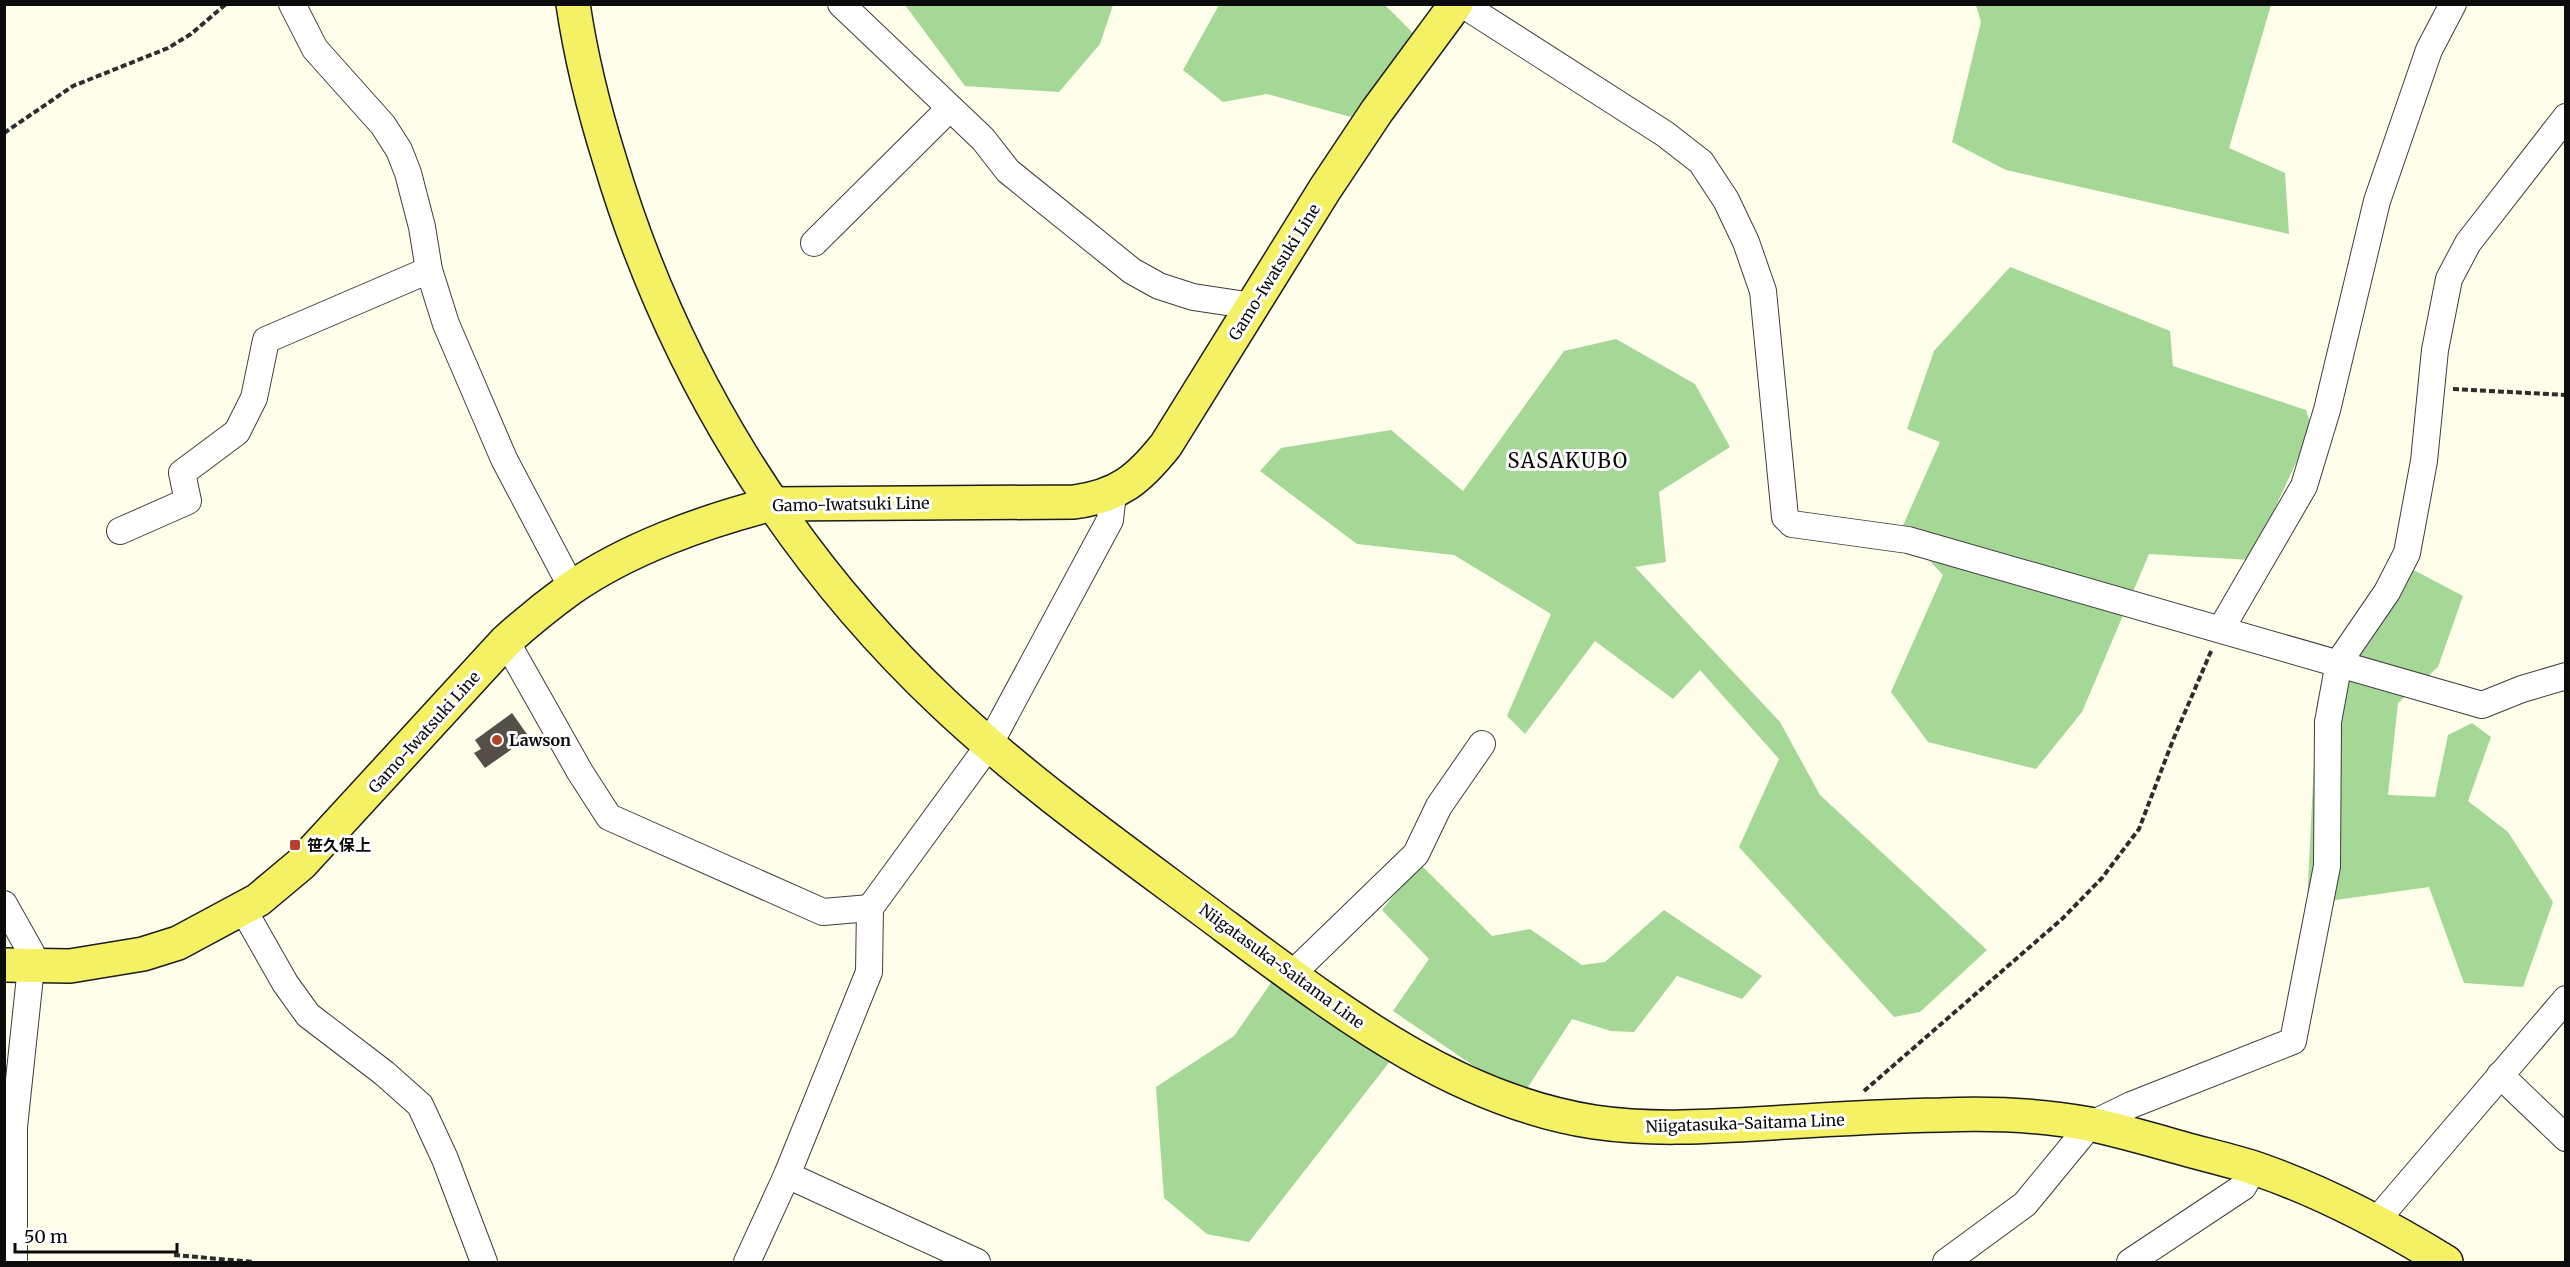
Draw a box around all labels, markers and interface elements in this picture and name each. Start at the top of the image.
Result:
street label: Gamo-Iwatsuki Line [1224,200,1324,344]
district label: SASAKUBO [1507,448,1629,473]
street label: Gamo-Iwatsuki Line [772,493,930,515]
street label: Gamo-Iwatsuki Line [364,667,484,797]
place label: Lawson [509,730,571,750]
marker: Lawson [490,733,504,747]
place label: 笹久保上 [307,835,371,855]
marker: 笹久保上 [288,838,302,852]
street label: Niigatasuka-Saitama Line [1196,899,1368,1033]
street label: Niigatasuka-Saitama Line [1645,1110,1845,1136]
scale bar [15,1216,177,1254]
text: 50 m [24,1225,68,1248]

